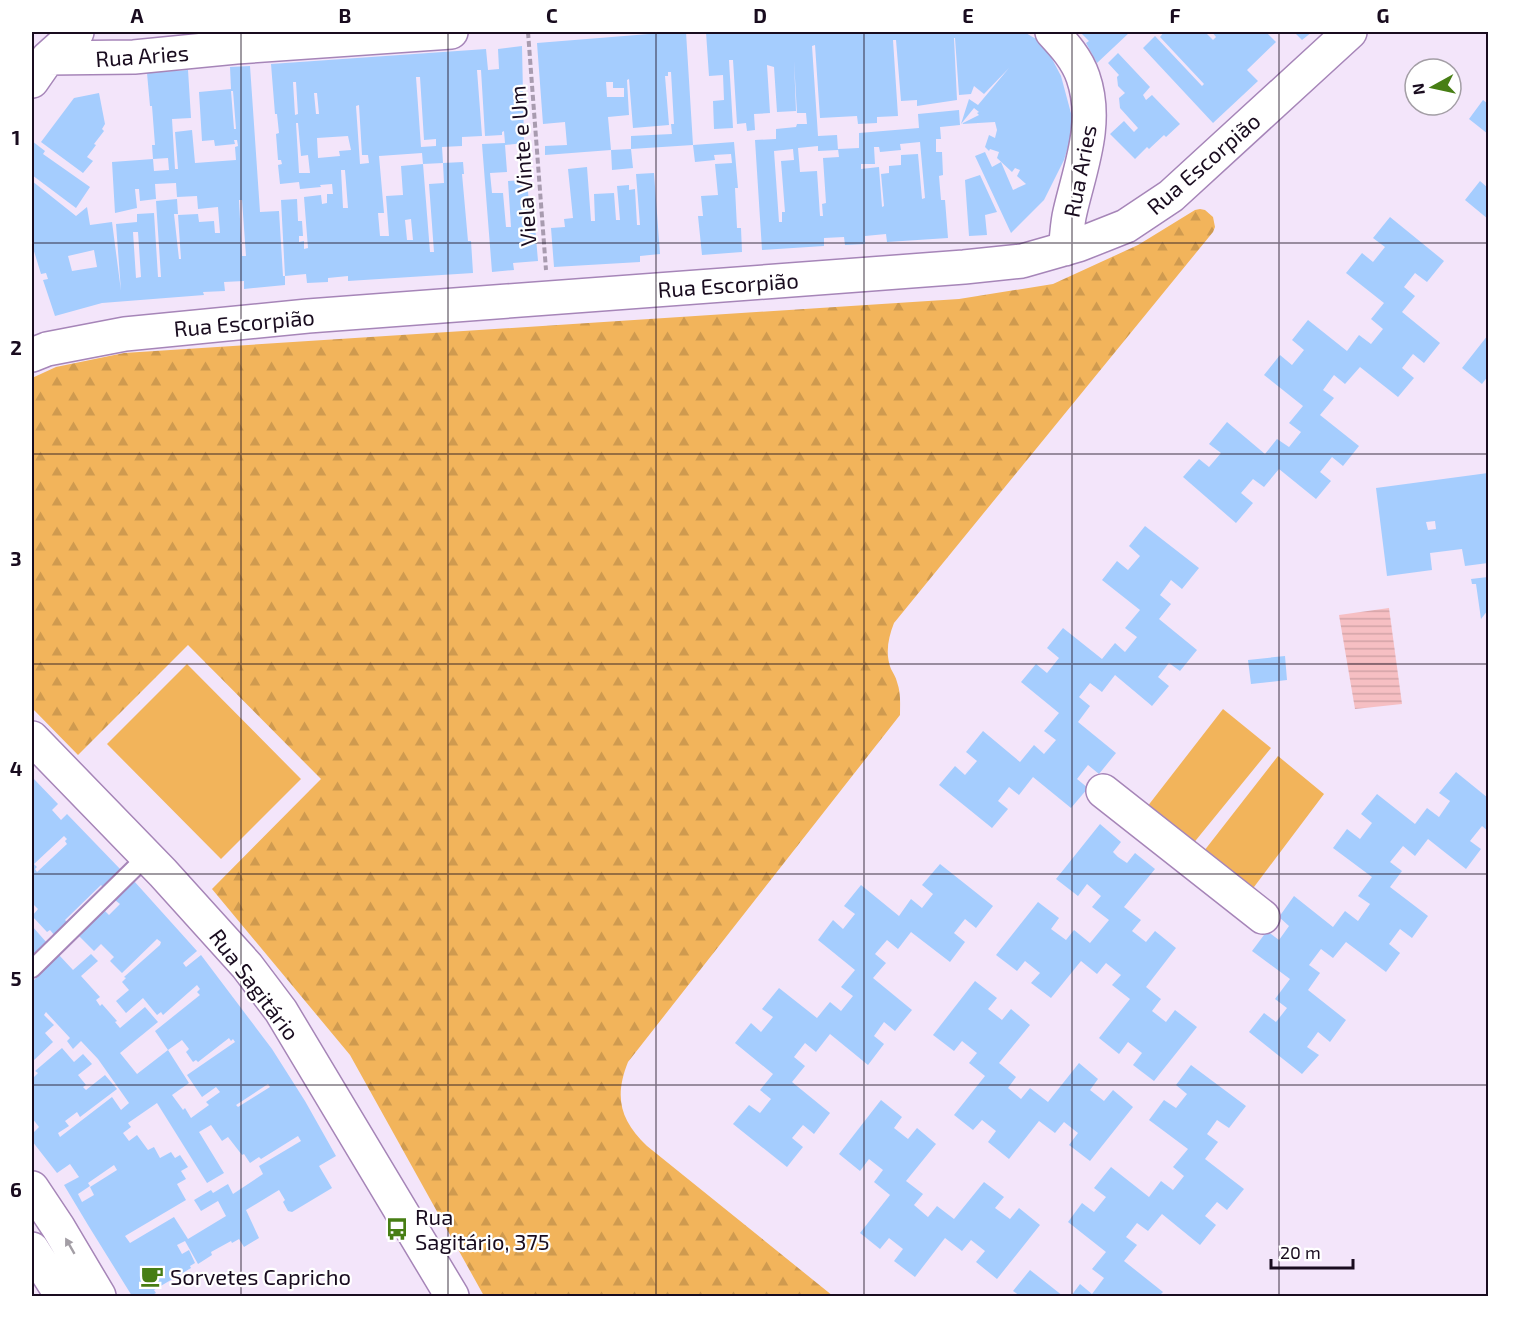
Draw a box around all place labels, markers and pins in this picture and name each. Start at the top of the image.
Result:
place label: Rua Sagitário, 375 [415,1203,550,1254]
bus stop icon: Rua Sagitário, 375 [384,1216,410,1242]
cafe icon: Sorvetes Capricho [139,1263,165,1289]
place label: Sorvetes Capricho [170,1263,351,1289]

